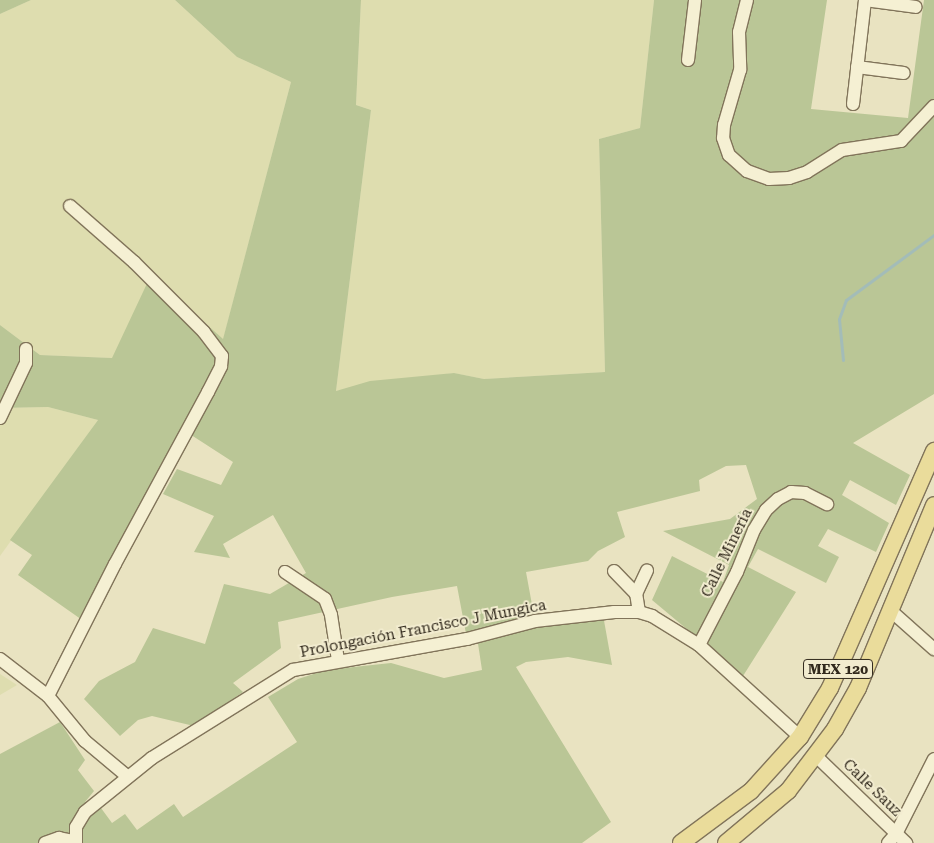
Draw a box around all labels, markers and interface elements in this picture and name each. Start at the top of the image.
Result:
street label: Calle Minería [698,506,756,600]
street label: Prolongación Francisco J Mungica [298,596,548,662]
road number: MEX 120 [803,658,873,681]
street label: Calle Sauz [839,756,905,820]

